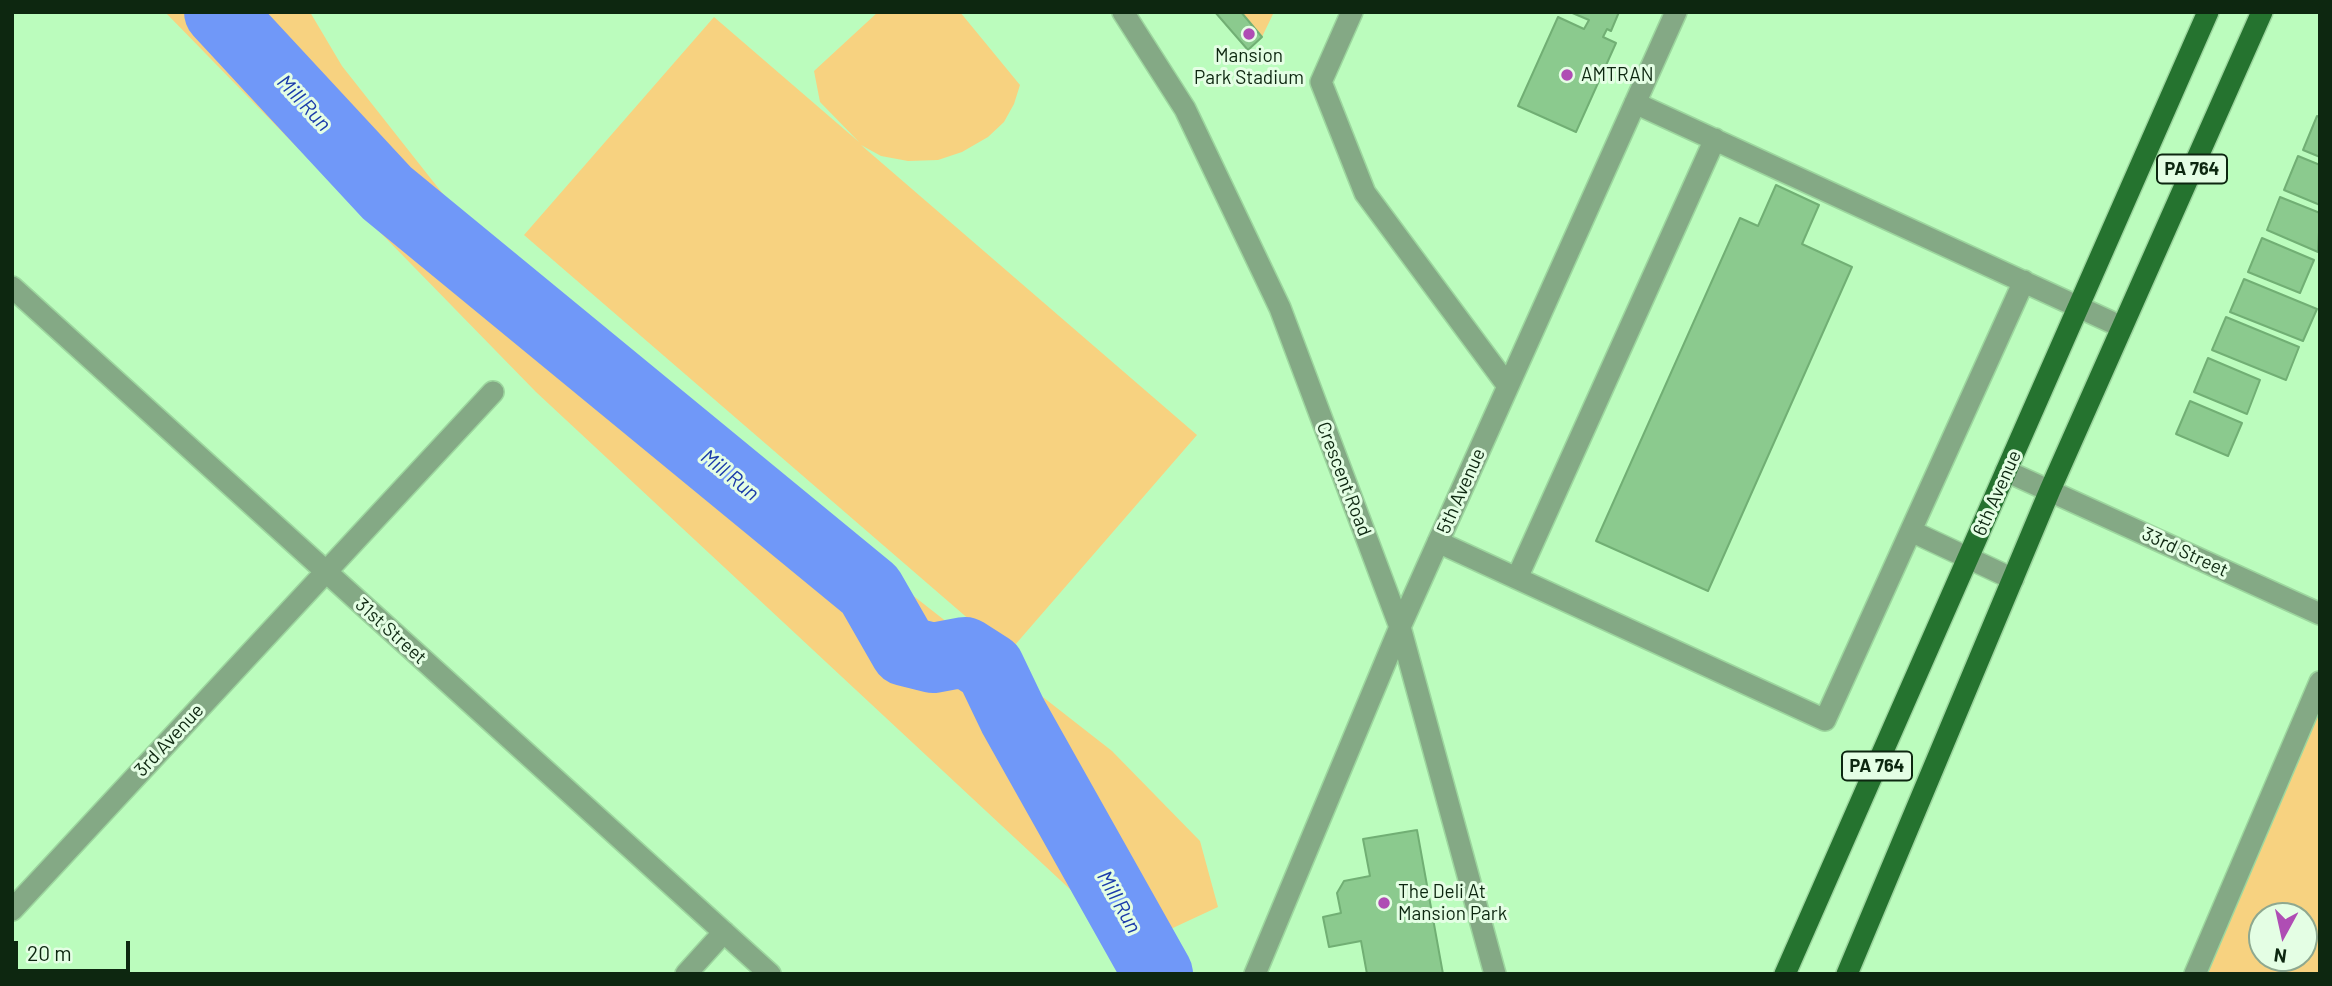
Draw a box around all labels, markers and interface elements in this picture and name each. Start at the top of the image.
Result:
marker: Mansion Park Stadium [1241,26,1257,42]
place label: Mansion Park Stadium [1194,45,1304,89]
place label: AMTRAN [1581,64,1654,86]
marker: AMTRAN [1559,67,1575,83]
water label: Mill Run [272,70,336,136]
road number: PA 764 [2157,154,2227,184]
street label: Crescent Road [1312,419,1376,539]
water label: Mill Run [696,444,764,506]
street label: 5th Avenue [1432,445,1490,537]
street label: 6th Avenue [1968,447,2026,539]
street label: 33rd Street [2138,522,2232,582]
street label: 31st Street [351,593,431,669]
street label: 3rd Avenue [130,699,208,781]
road number: PA 764 [1842,752,1912,780]
water label: Mill Run [1092,866,1146,938]
place label: The Deli At Mansion Park [1398,881,1507,925]
marker: The Deli At Mansion Park [1376,895,1392,911]
north arrow [2248,902,2318,972]
scale bar [18,926,133,970]
text: 20 m [27,940,72,965]
text: N [2272,944,2288,969]

